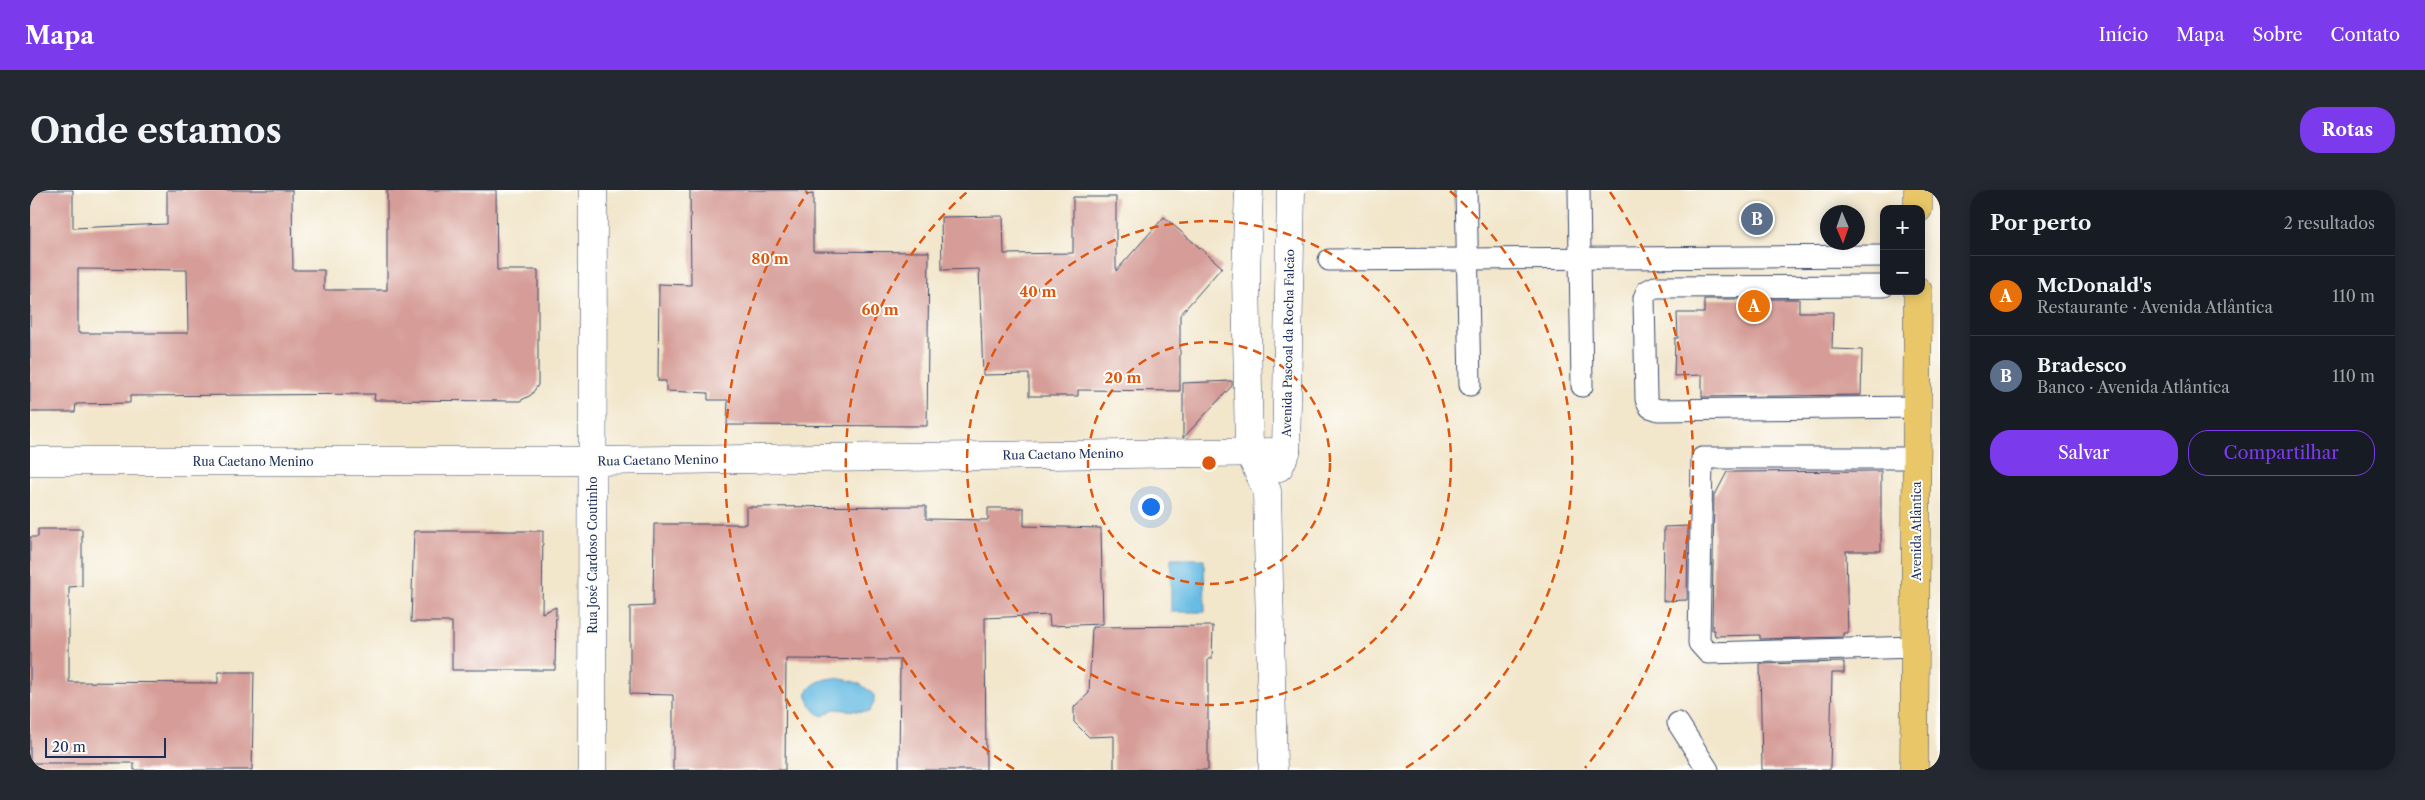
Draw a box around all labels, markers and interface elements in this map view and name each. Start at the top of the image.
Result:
text: Mapa [25,21,94,50]
text: Início [2099,24,2148,46]
text: Mapa [2176,24,2224,46]
text: Sobre [2252,24,2303,46]
text: Contato [2331,24,2400,46]
button: Rotas [2300,107,2395,153]
text: Onde estamos [30,109,282,152]
pin: B [1741,200,1773,238]
north arrow [1820,205,1865,250]
map controls [1880,205,1925,295]
button: + [1880,205,1925,250]
text: Por perto [1990,210,2091,235]
text: 2 resultados [2284,213,2375,233]
text: 80 m [751,249,789,268]
street label: Avenida Pascoal da Rocha Falcão [1279,249,1297,438]
button: − [1880,250,1925,295]
text: McDonald's [2037,274,2152,297]
text: 40 m [1019,282,1057,301]
text: A [2000,286,2012,306]
text: 110 m [2332,286,2375,306]
pin: A [1738,287,1770,325]
text: Restaurante · Avenida Atlântica [2037,297,2273,317]
text: 60 m [861,300,899,319]
text: Bradesco [2037,354,2127,377]
text: B [2000,366,2012,386]
text: 110 m [2332,366,2375,386]
text: 20 m [1104,368,1142,387]
text: Banco · Avenida Atlântica [2037,377,2230,397]
button: Salvar [1990,430,2178,476]
button: Compartilhar [2188,430,2375,476]
street label: Rua Caetano Menino [1002,445,1124,463]
street label: Rua Caetano Menino [597,451,719,469]
street label: Rua Caetano Menino [192,454,314,469]
centre of rings [1200,454,1218,472]
street label: Rua José Cardoso Coutinho [585,476,600,634]
street label: Avenida Atlântica [1909,481,1924,582]
your location [1138,494,1164,520]
scale bar [45,735,166,758]
text: 20 m [52,738,86,756]

